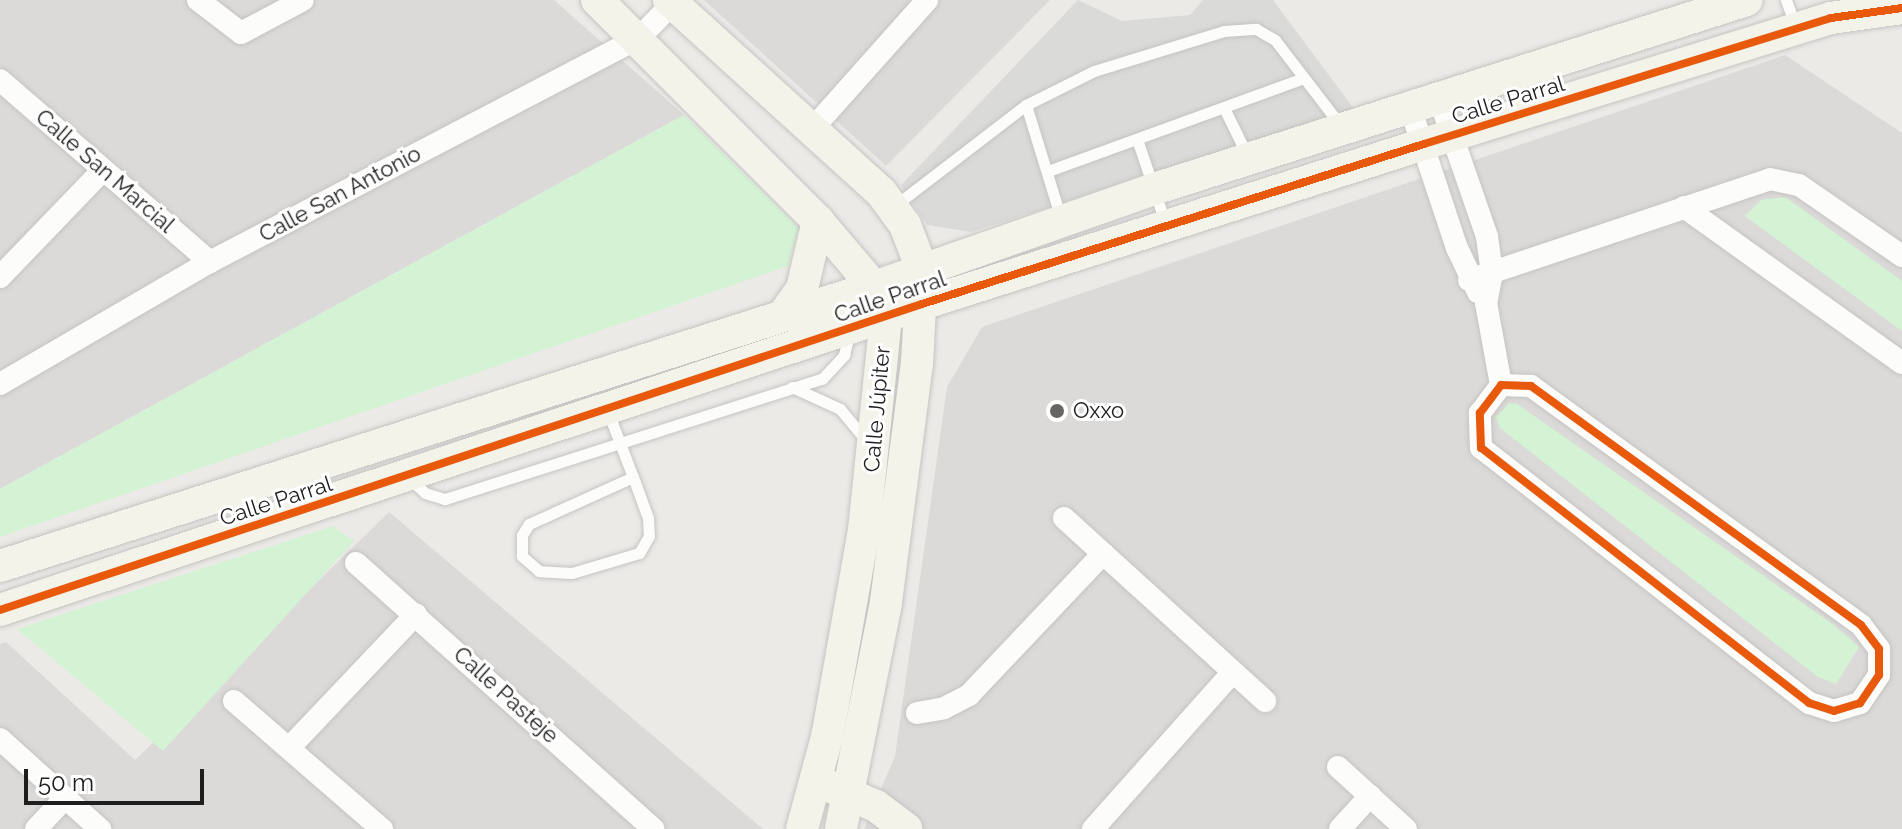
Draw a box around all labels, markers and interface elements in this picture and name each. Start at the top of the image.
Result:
street label: Calle Parral [1448,70,1568,130]
street label: Calle San Marcial [30,104,180,238]
street label: Calle San Antonio [254,140,426,248]
street label: Calle Parral [831,266,949,328]
street label: Calle Júpiter [858,344,896,474]
place label: Oxxo [1073,398,1124,424]
marker: Oxxo [1048,402,1066,420]
street label: Calle Parral [217,470,335,532]
street label: Calle Pasteje [448,641,564,749]
scale bar [28,753,208,803]
text: 50 m [38,768,94,797]

